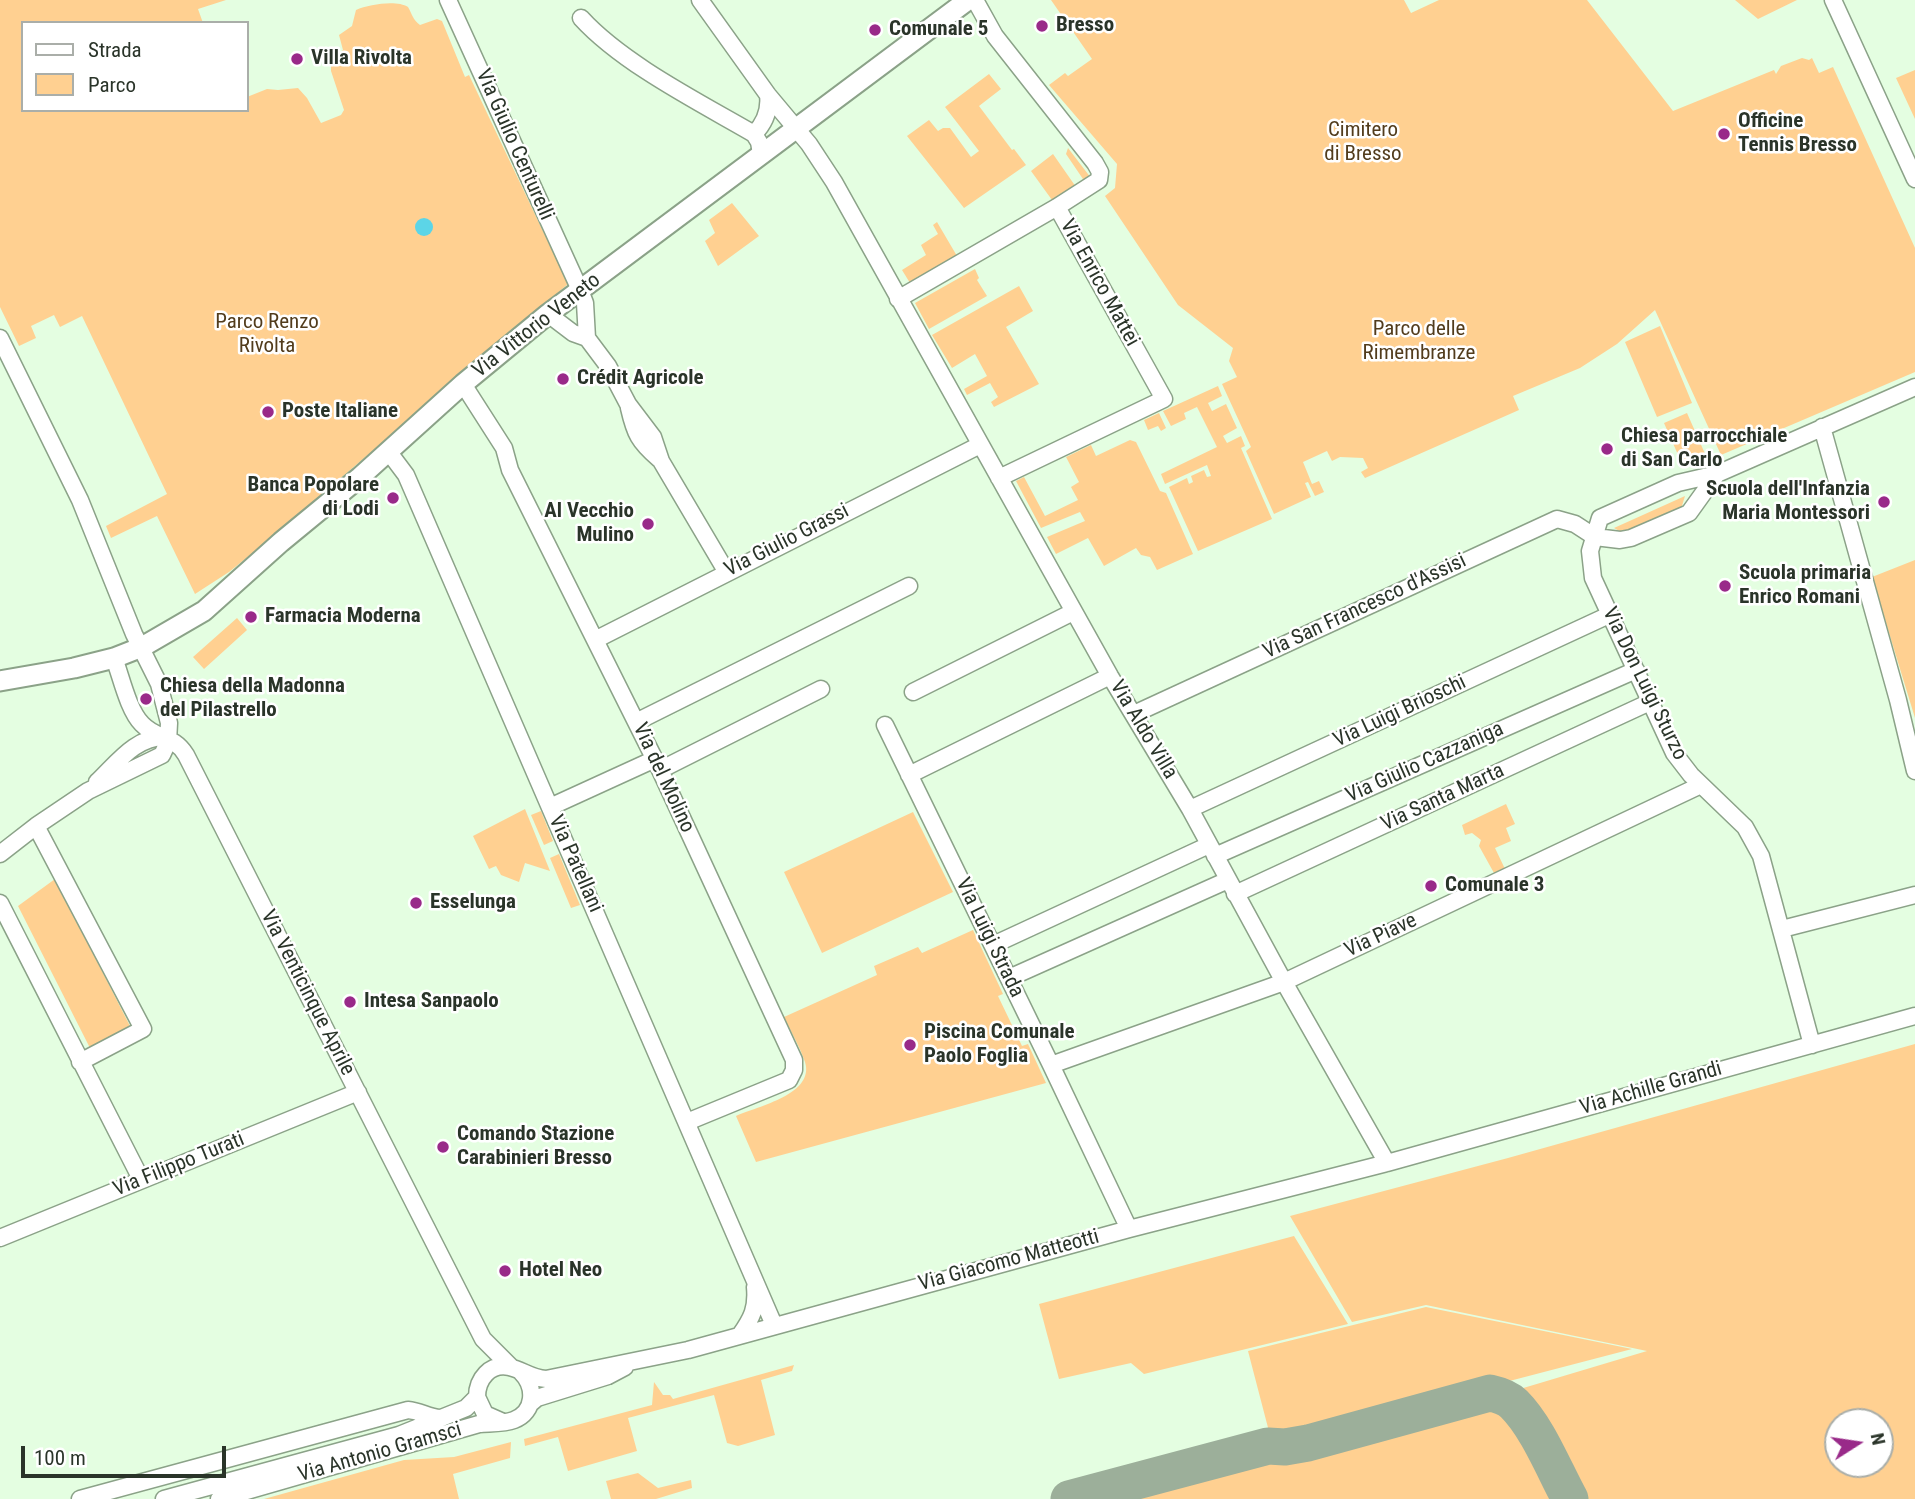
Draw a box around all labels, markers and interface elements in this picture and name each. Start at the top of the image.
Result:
place label: Bresso [1056,13,1114,39]
place label: Comunale 5 [889,17,988,43]
marker: Bresso [1034,18,1050,34]
legend [21,21,248,112]
marker: Comunale 5 [867,22,883,38]
text: Strada [88,38,142,62]
place label: Villa Rivolta [311,46,412,72]
marker: Villa Rivolta [289,51,305,67]
street label: Via Giulio Centurelli [469,66,559,224]
text: Parco [88,73,136,97]
place label: Officine Tennis Bresso [1738,109,1857,159]
park label: Cimitero di Bresso [1324,118,1402,168]
marker: Officine Tennis Bresso [1716,126,1732,142]
street label: Via Enrico Mattei [1054,215,1144,351]
street label: Via Vittorio Veneto [468,268,606,384]
park label: Parco Renzo Rivolta [215,310,319,360]
park label: Parco delle Rimembranze [1363,317,1475,367]
place label: Crédit Agricole [577,366,704,392]
marker: Crédit Agricole [555,371,571,387]
place label: Poste Italiane [282,399,398,425]
marker: Poste Italiane [260,404,276,420]
place label: Chiesa parrocchiale di San Carlo [1621,424,1787,474]
marker: Chiesa parrocchiale di San Carlo [1599,441,1615,457]
place label: Banca Popolare di Lodi [248,473,379,523]
place label: Scuola dell'Infanzia Maria Montessori [1706,477,1870,527]
marker: Banca Popolare di Lodi [385,490,401,506]
marker: Scuola dell'Infanzia Maria Montessori [1876,494,1892,510]
place label: Al Vecchio Mulino [544,499,634,549]
street label: Via Giulio Grassi [721,499,853,583]
marker: Al Vecchio Mulino [640,516,656,532]
street label: Via San Francesco d'Assisi [1260,549,1470,665]
place label: Scuola primaria Enrico Romani [1739,561,1871,611]
marker: Scuola primaria Enrico Romani [1717,578,1733,594]
place label: Farmacia Moderna [265,604,421,630]
street label: Via Don Luigi Sturzo [1596,604,1692,764]
marker: Farmacia Moderna [243,609,259,625]
street label: Via Luigi Brioschi [1330,670,1470,754]
place label: Chiesa della Madonna del Pilastrello [160,674,345,724]
street label: Via Aldo Villa [1104,676,1182,784]
marker: Chiesa della Madonna del Pilastrello [138,691,154,707]
street label: Via Giulio Cazzaniga [1342,717,1508,809]
street label: Via del Molino [627,719,699,837]
street label: Via Santa Marta [1378,759,1508,837]
street label: Via Patellani [542,811,608,917]
place label: Comunale 3 [1445,873,1544,899]
street label: Via Luigi Strada [949,874,1029,1002]
marker: Comunale 3 [1423,878,1439,894]
place label: Esselunga [430,890,516,916]
marker: Esselunga [408,895,424,911]
street label: Via Venticinque Aprile [254,906,360,1080]
street label: Via Piave [1341,908,1421,964]
place label: Intesa Sanpaolo [364,989,499,1015]
marker: Intesa Sanpaolo [342,994,358,1010]
place label: Piscina Comunale Paolo Foglia [924,1020,1075,1070]
marker: Piscina Comunale Paolo Foglia [902,1037,918,1053]
street label: Via Achille Grandi [1577,1057,1725,1121]
place label: Comando Stazione Carabinieri Bresso [457,1122,614,1172]
street label: Via Filippo Turati [110,1127,248,1203]
marker: Comando Stazione Carabinieri Bresso [435,1139,451,1155]
street label: Via Giacomo Matteotti [916,1225,1102,1297]
place label: Hotel Neo [519,1258,602,1284]
marker: Hotel Neo [497,1263,513,1279]
north arrow [1824,1408,1894,1478]
street label: Via Antonio Gramsci [295,1418,465,1488]
text: N [1866,1431,1891,1447]
scale bar [24,1432,229,1476]
text: 100 m [34,1446,86,1470]

